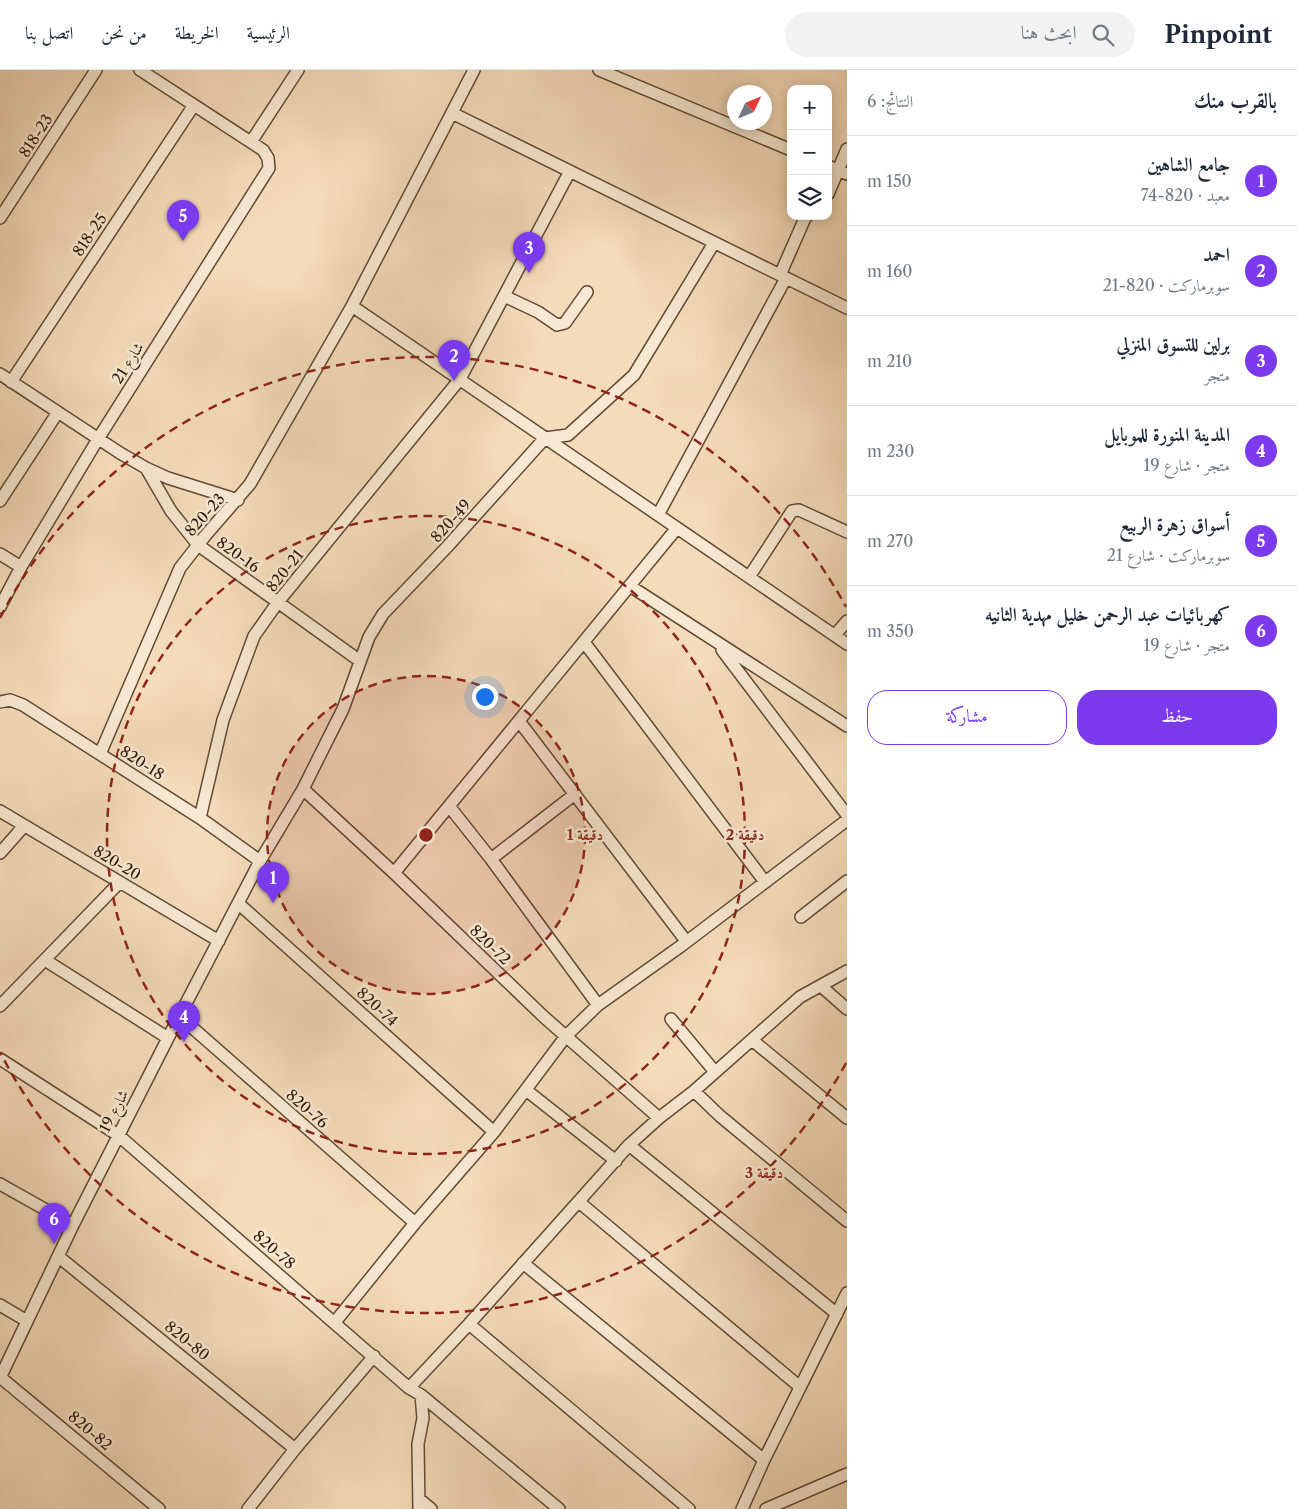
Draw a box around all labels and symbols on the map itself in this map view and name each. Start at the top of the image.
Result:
north arrow [727,85,772,130]
street label: 818-23 [15,110,57,161]
pin: 5 [167,200,199,241]
street label: 818-25 [68,210,111,260]
pin: 3 [513,232,545,273]
street label: شارع 21 [108,339,151,389]
pin: 2 [438,340,470,381]
street label: 820-23 [181,489,229,540]
street label: 820-49 [426,495,475,546]
street label: 820-16 [213,533,264,577]
street label: 820-21 [262,545,308,596]
your location [472,684,498,710]
street label: 820-18 [117,741,168,784]
text: 1 دقيقة [567,825,603,844]
text: 2 دقيقة [726,825,764,844]
centre of rings [417,826,435,844]
street label: 820-20 [90,841,144,884]
pin: 1 [257,862,289,903]
street label: 820-72 [466,921,515,969]
street label: 820-74 [353,983,402,1030]
pin: 4 [168,1001,200,1042]
street label: 820-76 [282,1085,332,1132]
street label: شارع 19 [95,1086,136,1137]
text: 3 دقيقة [745,1163,783,1182]
pin: 6 [38,1203,70,1244]
street label: 820-78 [249,1226,299,1273]
street label: 820-80 [161,1317,214,1364]
street label: 820-82 [65,1407,116,1454]

